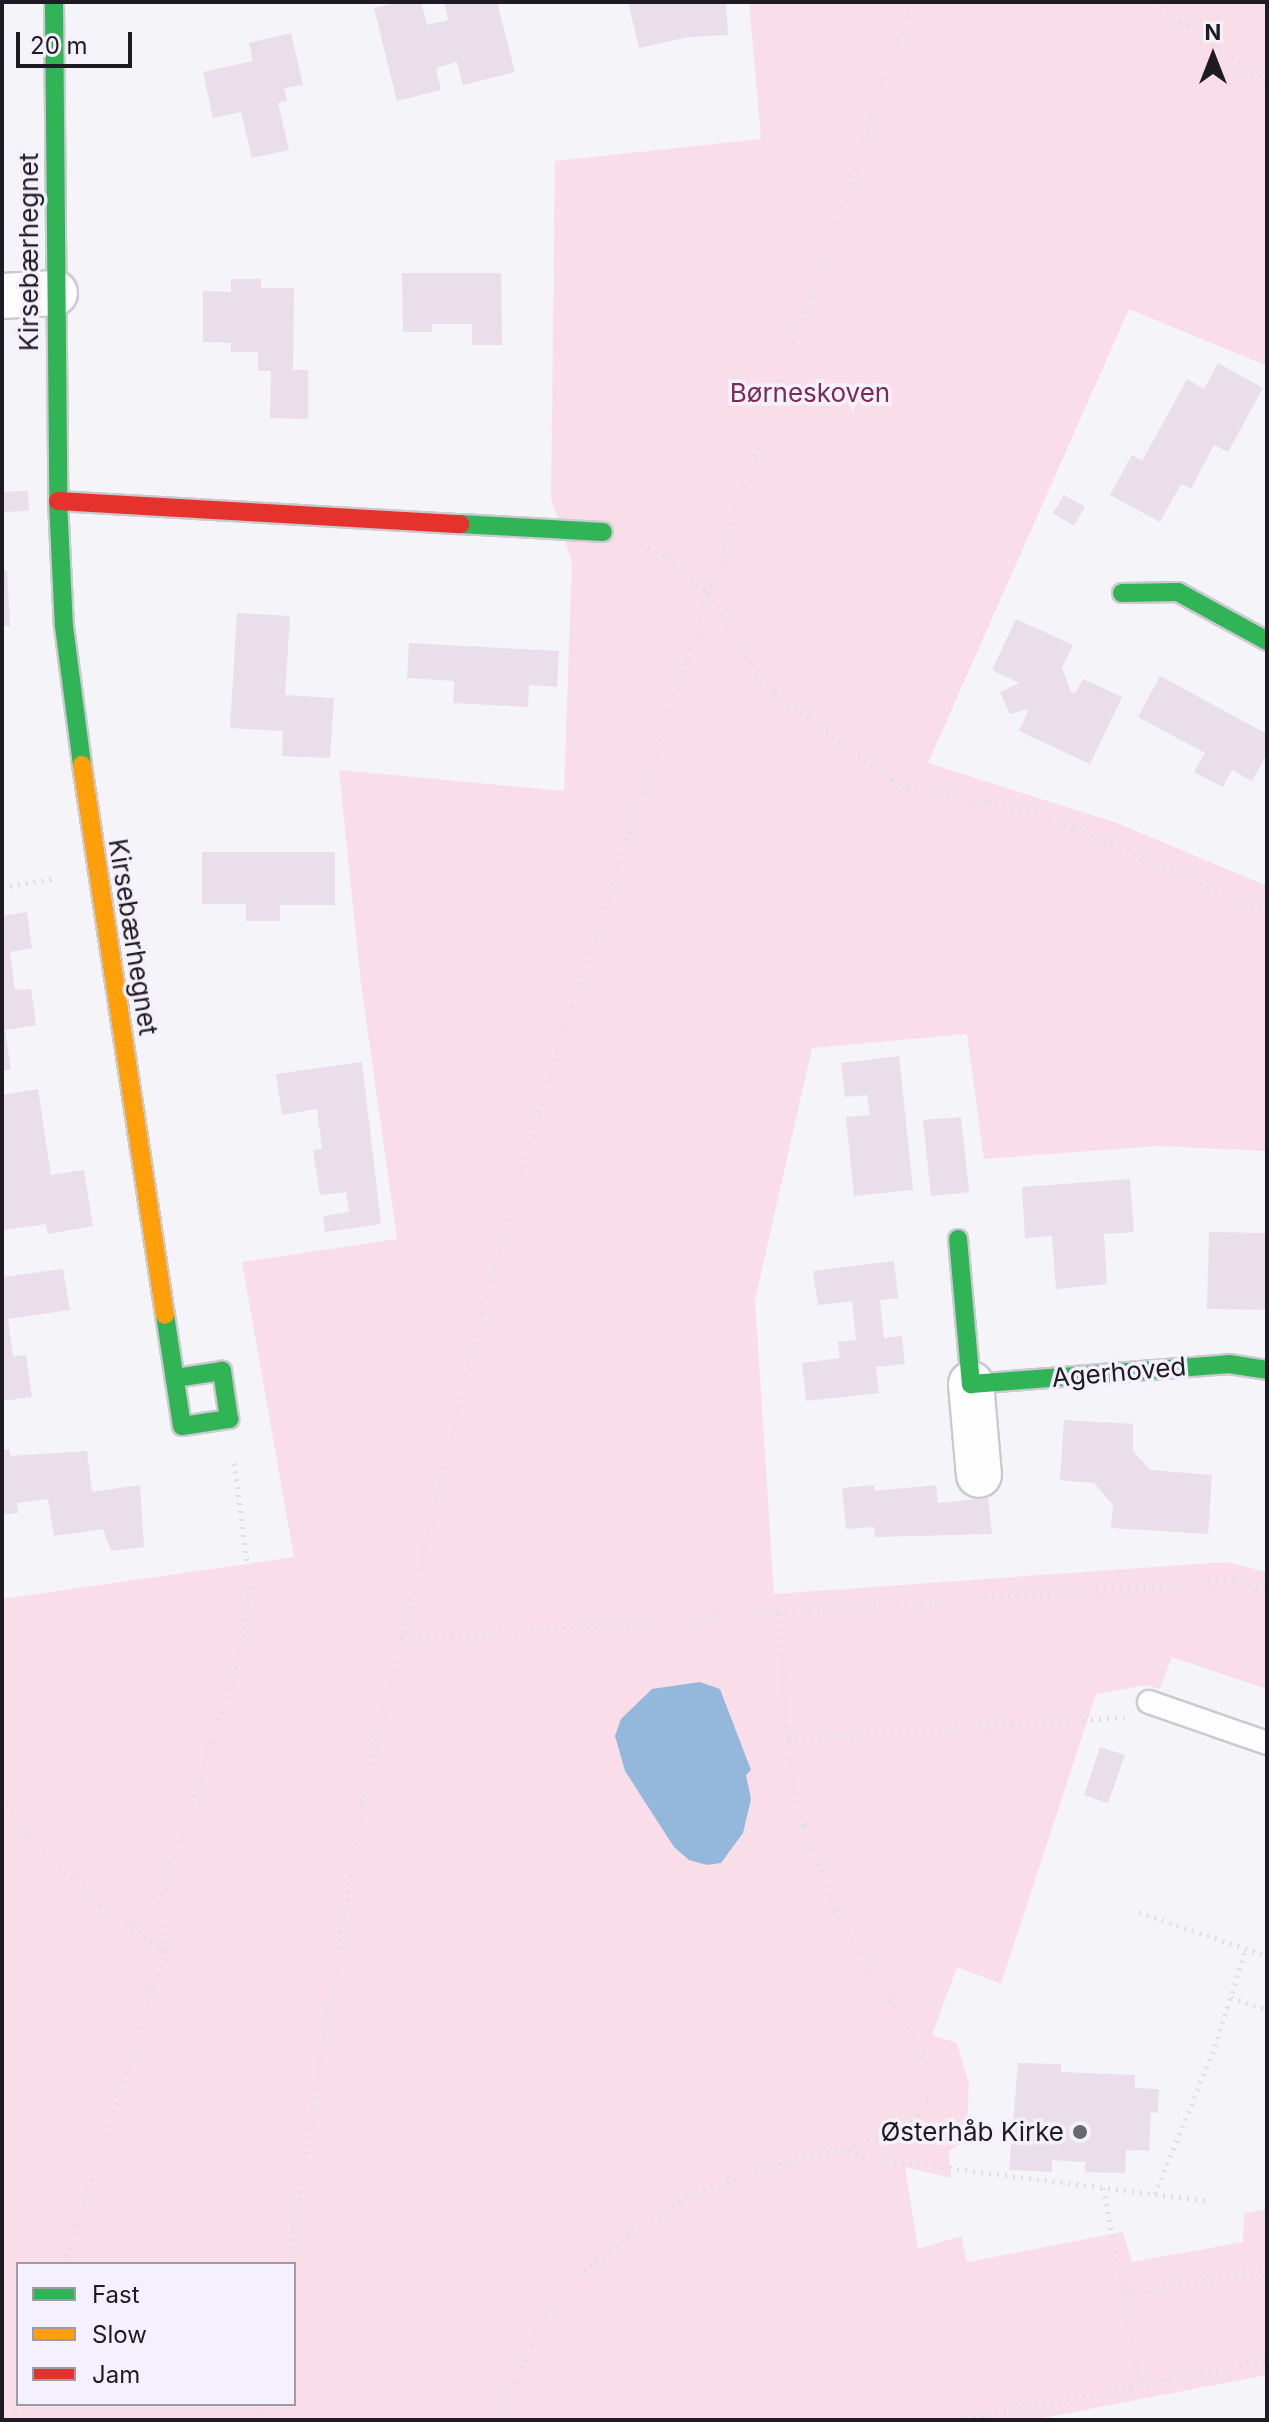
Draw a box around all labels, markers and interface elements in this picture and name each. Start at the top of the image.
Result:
scale bar [20,16,136,66]
north arrow [1173,16,1253,96]
text: N [1205,19,1221,45]
text: 20 m [30,31,88,60]
street label: Kirsebærhegnet [13,153,45,351]
park label: Børneskoven [730,377,890,409]
street label: Kirsebærhegnet [102,836,164,1038]
street label: Agerhoved [1050,1351,1188,1393]
place label: Østerhåb Kirke [880,2116,1064,2148]
marker: Østerhåb Kirke [1071,2123,1089,2141]
legend [16,2262,296,2406]
text: Fast [92,2280,140,2309]
text: Slow [92,2320,147,2349]
text: Jam [92,2360,140,2389]

